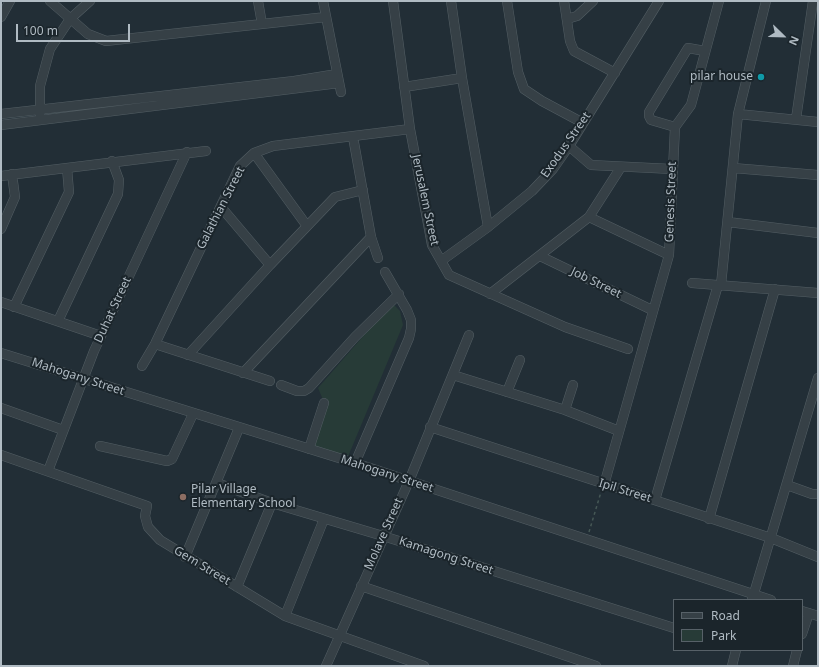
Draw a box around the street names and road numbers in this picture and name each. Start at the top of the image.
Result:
street label: Exodus Street [538,109,594,181]
street label: Jerusalem Street [408,153,442,247]
street label: Genesis Street [662,161,680,243]
street label: Galathian Street [194,164,248,252]
street label: Job Street [568,265,624,301]
street label: Duhat Street [91,275,135,345]
street label: Mahogany Street [30,355,126,399]
street label: Mahogany Street [339,452,435,496]
street label: Ipil Street [597,476,653,506]
street label: Molave Street [362,496,406,572]
street label: Kamagong Street [397,534,495,578]
street label: Gem Street [171,544,233,588]

